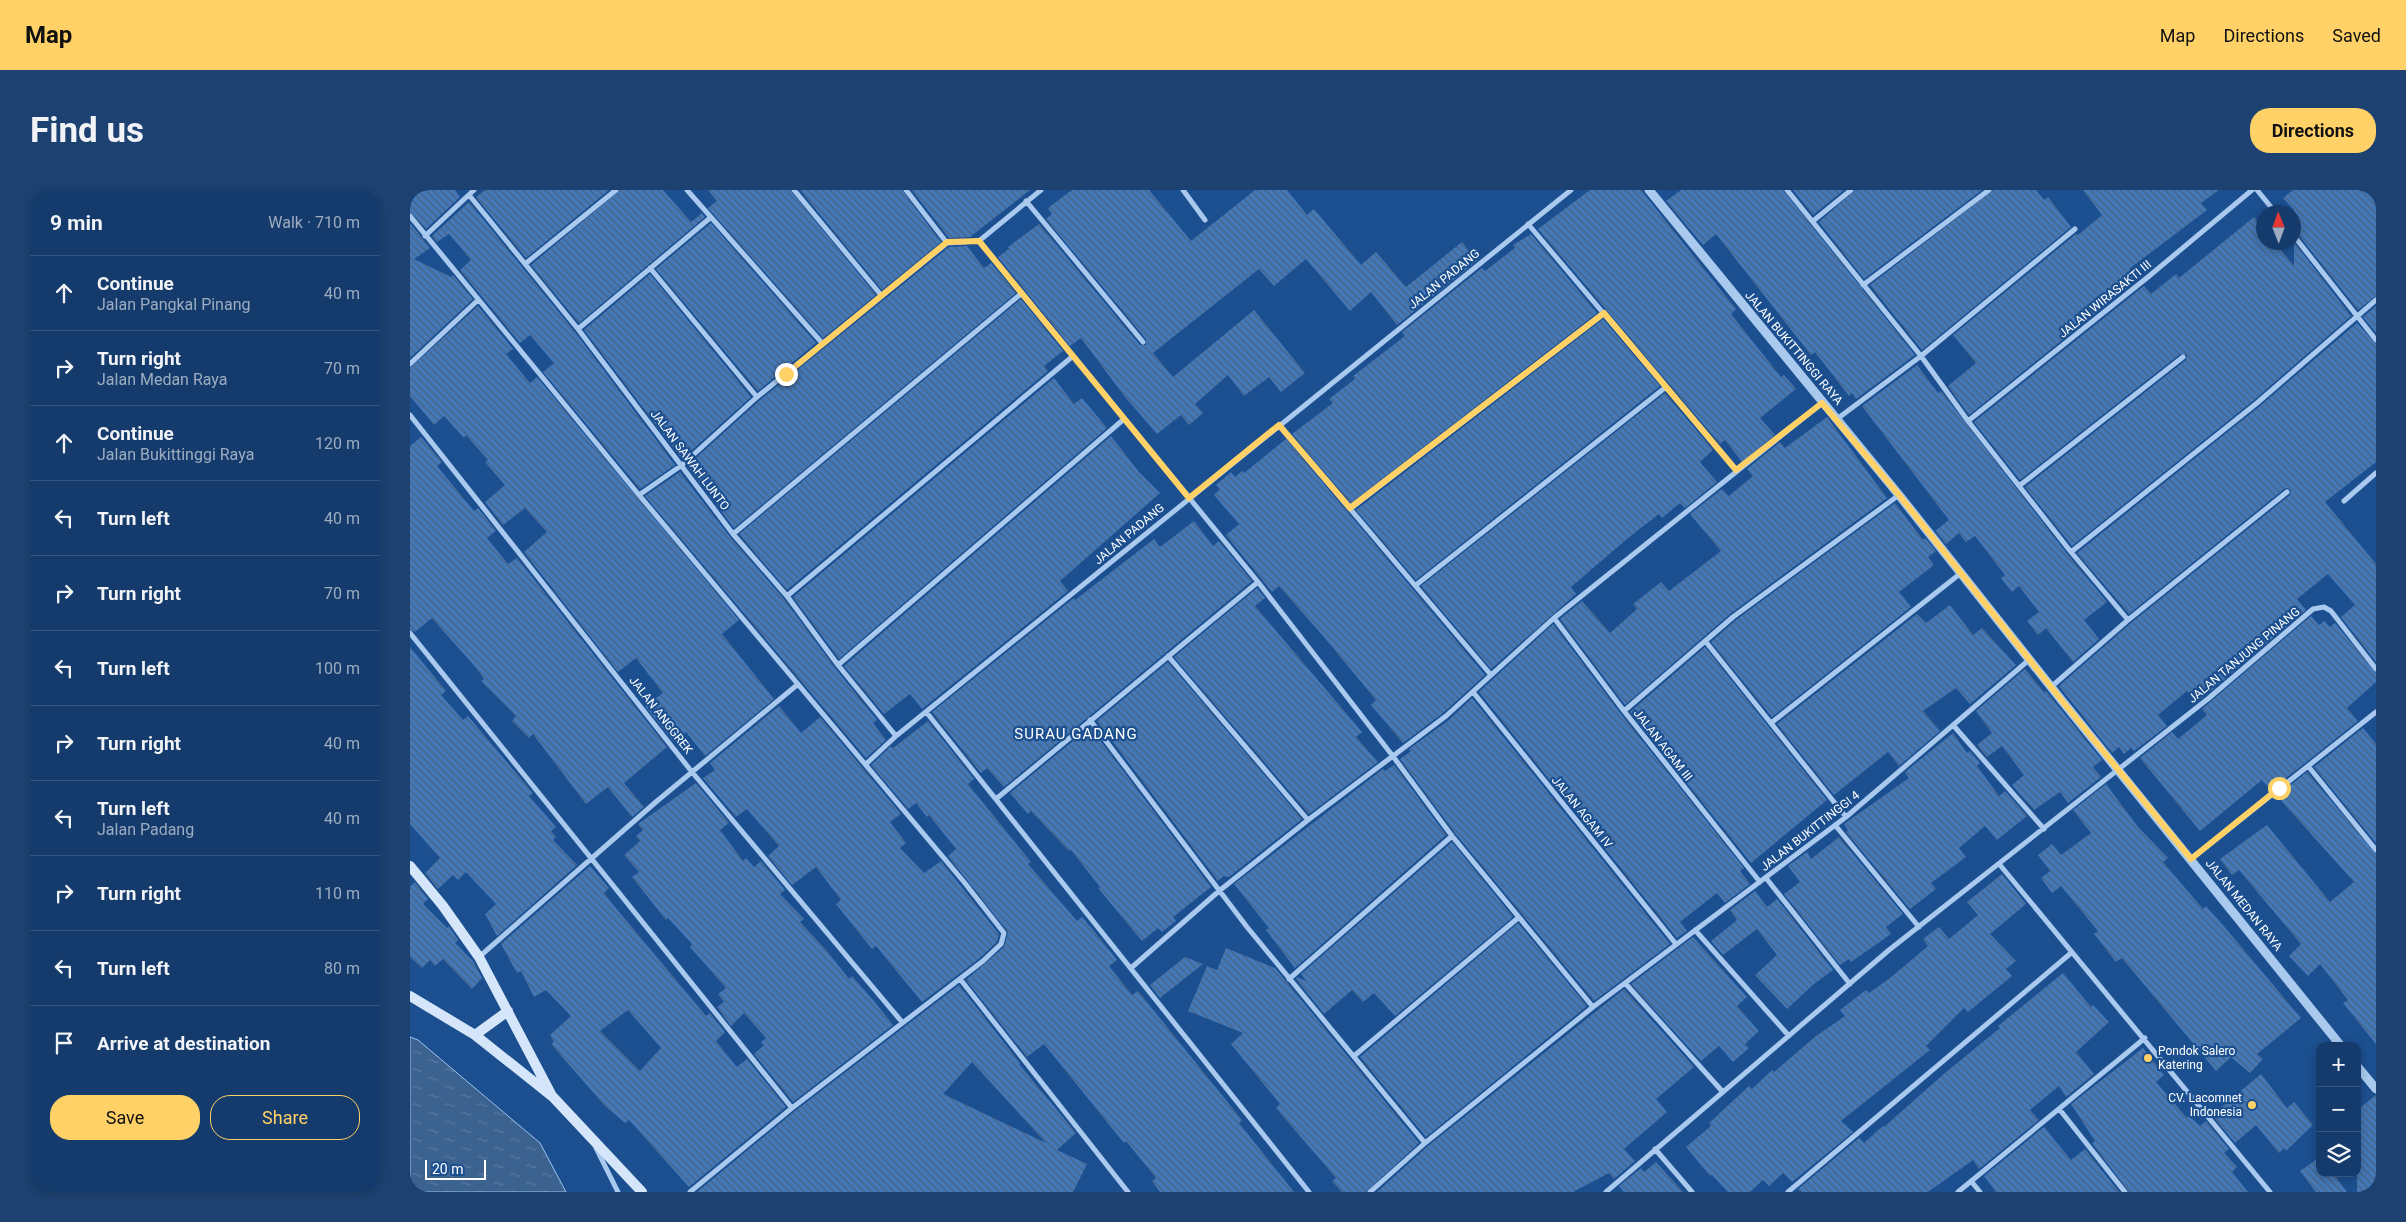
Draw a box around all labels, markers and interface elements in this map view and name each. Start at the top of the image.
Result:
text: Map [25,21,72,49]
text: Map [2160,25,2195,46]
text: Directions [2223,25,2304,46]
text: Saved [2332,25,2381,46]
button: Directions [2250,108,2376,153]
text: Find us [30,110,144,151]
north arrow [2256,205,2301,250]
text: 9 min [50,211,103,235]
text: Walk · 710 m [268,213,360,232]
street label: JALAN PADANG [1406,246,1482,312]
street label: JALAN WIRASAKTI III [2056,257,2154,341]
text: Continue [97,272,174,295]
icon: ahead [50,279,78,307]
text: 40 m [324,284,360,303]
street label: JALAN BUKITTINGGI RAYA [1742,288,1846,408]
text: Jalan Pangkal Pinang [97,295,250,314]
text: Turn right [97,347,181,370]
icon: right [50,354,78,382]
text: 70 m [324,359,360,378]
route end [775,363,798,386]
text: Jalan Medan Raya [97,370,228,389]
street label: JALAN SAWAH LUNTO [648,407,732,513]
text: Continue [97,422,174,445]
icon: ahead [50,429,78,457]
text: 120 m [315,434,360,453]
text: Jalan Bukittinggi Raya [97,445,254,464]
street label: JALAN PADANG [1091,501,1167,567]
icon: left [50,504,78,532]
text: Turn left [97,507,170,530]
text: 40 m [324,509,360,528]
icon: right [50,579,78,607]
text: Turn right [97,582,181,605]
text: 70 m [324,584,360,603]
street label: JALAN TANJUNG PINANG [2185,604,2303,706]
icon: left [50,654,78,682]
text: Turn left [97,657,170,680]
text: 100 m [315,659,360,678]
street label: JALAN ANGGREK [626,673,696,757]
street label: JALAN AGAM III [1631,706,1695,784]
district label: SURAU GADANG [1014,725,1138,743]
icon: right [50,729,78,757]
text: Turn right [97,732,181,755]
text: 40 m [324,734,360,753]
street label: JALAN AGAM IV [1549,773,1615,851]
route start [2268,777,2291,800]
street label: JALAN BUKITTINGGI 4 [1758,788,1862,874]
text: Turn left [97,797,170,820]
icon: left [50,804,78,832]
text: 40 m [324,809,360,828]
text: Jalan Padang [97,820,194,839]
street label: JALAN MEDAN RAYA [2203,856,2285,954]
icon: right [50,879,78,907]
text: Turn right [97,882,181,905]
text: 110 m [315,884,360,903]
icon: left [50,954,78,982]
text: Turn left [97,957,170,980]
text: 80 m [324,959,360,978]
icon: arrive [50,1029,78,1057]
text: Arrive at destination [97,1032,270,1055]
map controls [2316,1042,2361,1177]
button: + [2316,1042,2361,1087]
place label: Pondok Salero Katering [2158,1044,2236,1072]
marker: Pondok Salero Katering [2142,1052,2154,1064]
button: − [2316,1087,2361,1132]
place label: CV. Lacomnet Indonesia [2168,1091,2242,1119]
button: Save [50,1095,200,1140]
button: Share [210,1095,360,1140]
marker: CV. Lacomnet Indonesia [2246,1099,2258,1111]
button: layers [2316,1132,2361,1177]
scale bar [425,1157,486,1180]
text: 20 m [432,1161,464,1177]

